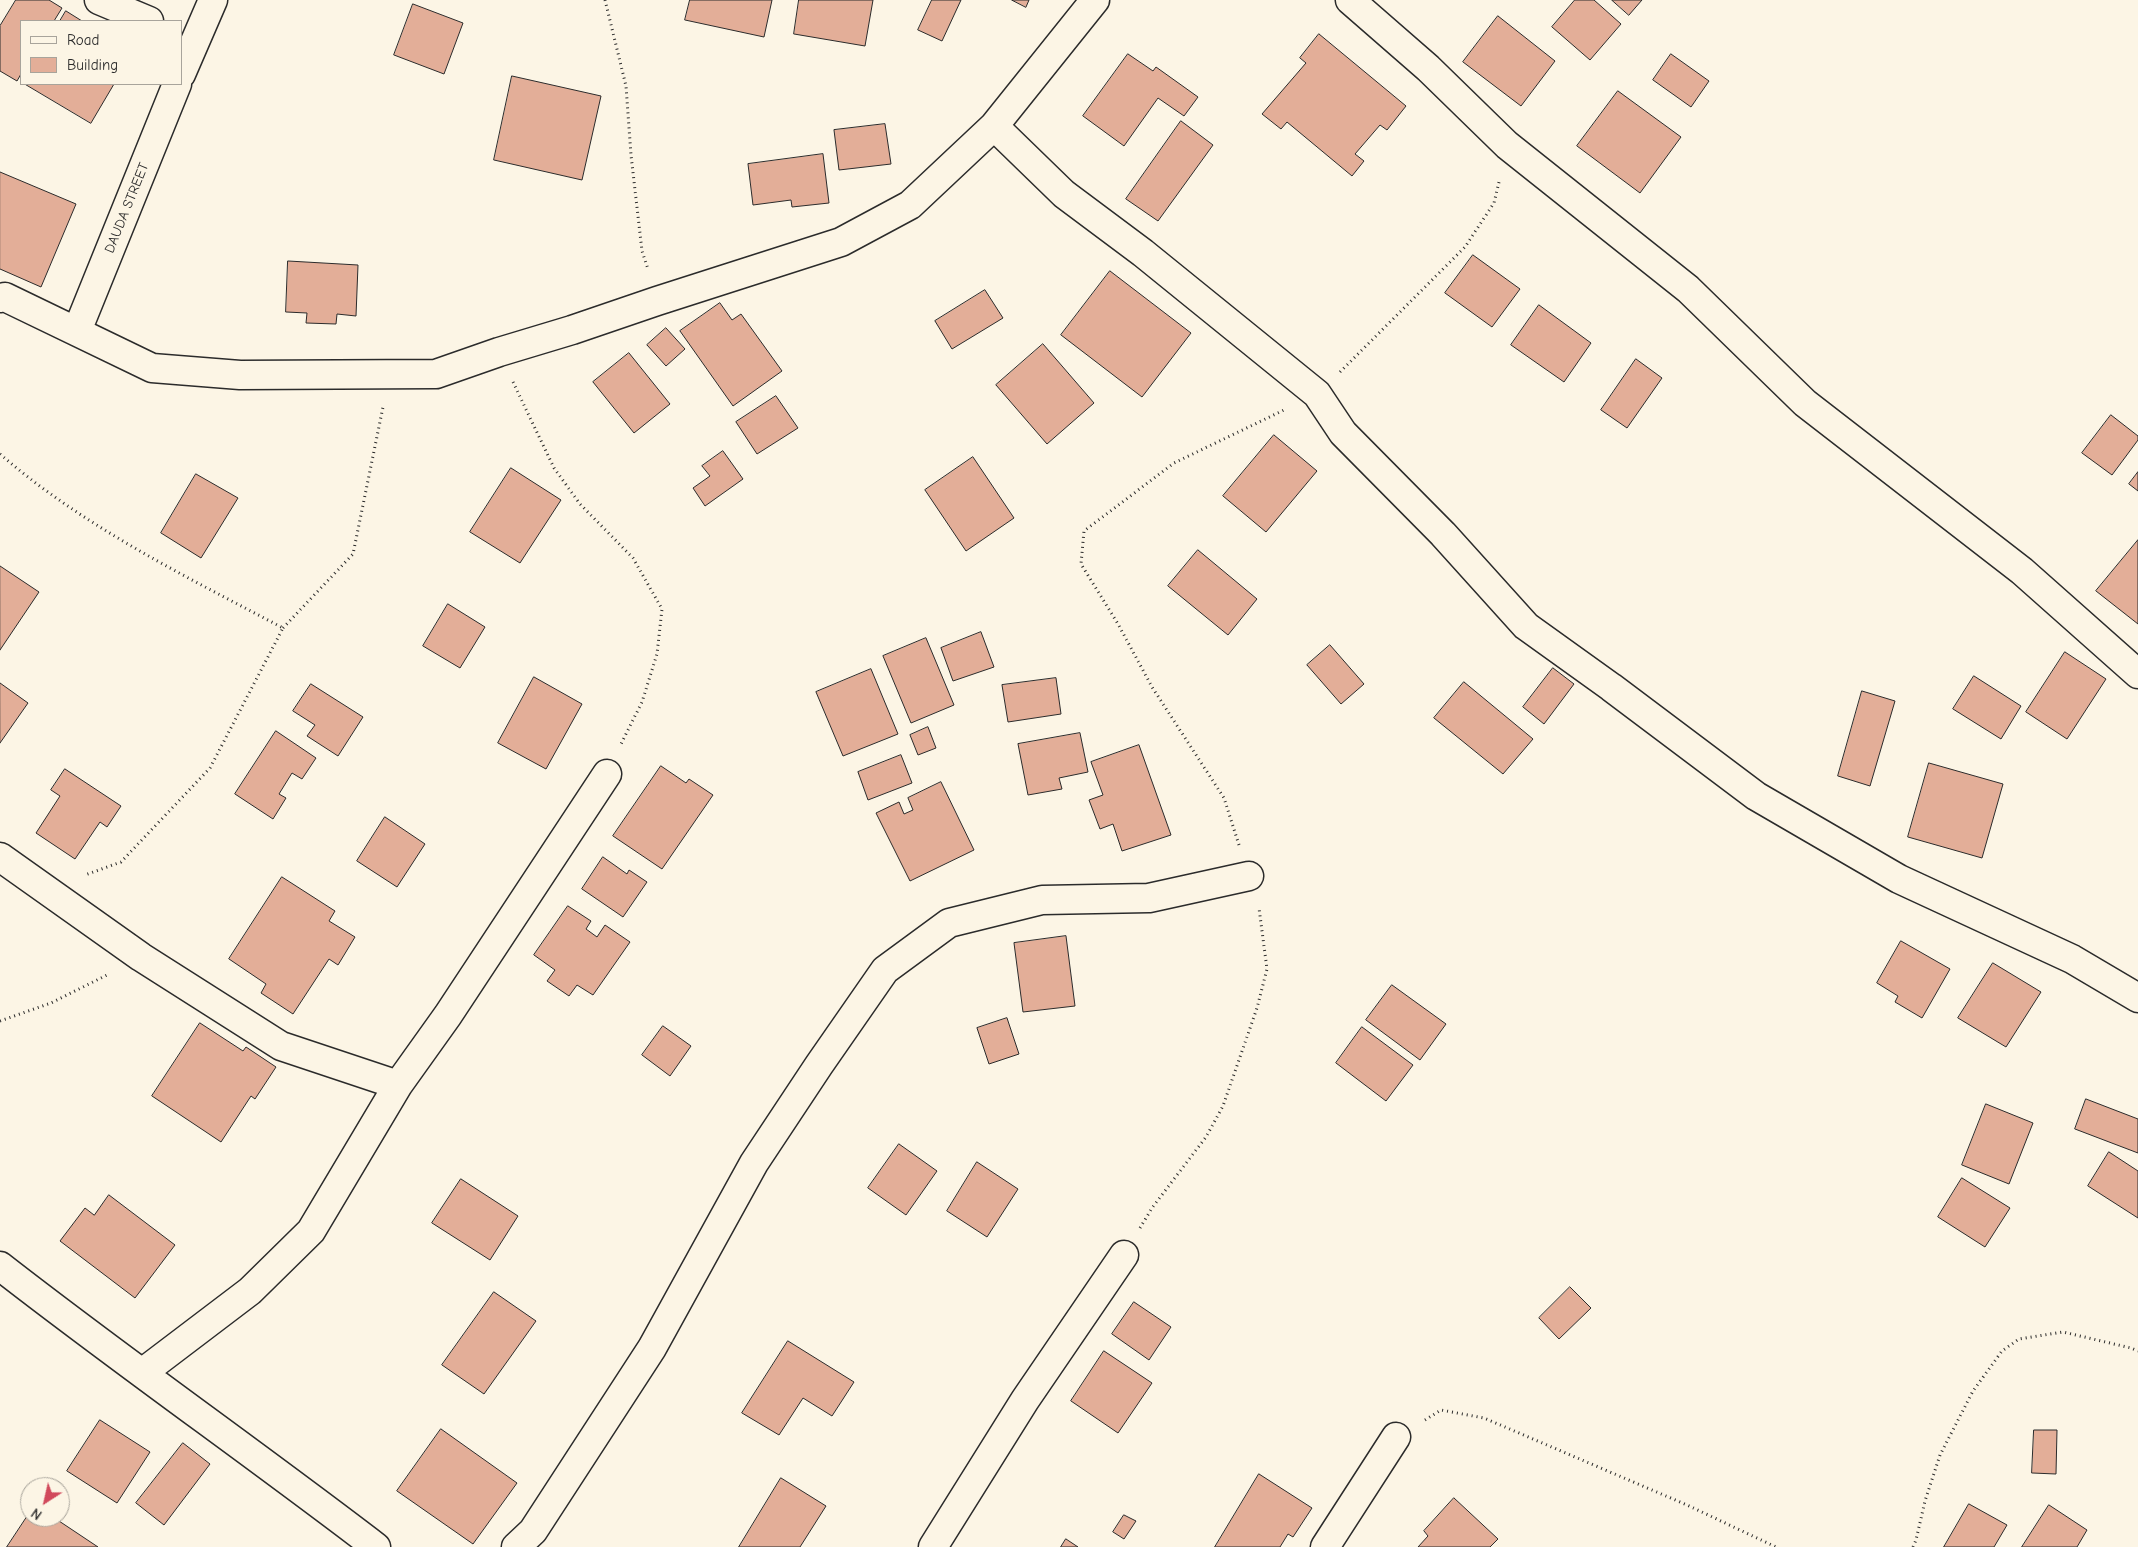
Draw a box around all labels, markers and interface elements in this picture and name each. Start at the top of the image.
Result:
legend [20,20,182,85]
text: Road [67,31,99,49]
text: Building [67,56,118,74]
street label: DAUDA STREET [101,160,153,256]
north arrow [20,1477,70,1527]
text: N [28,1504,45,1523]

